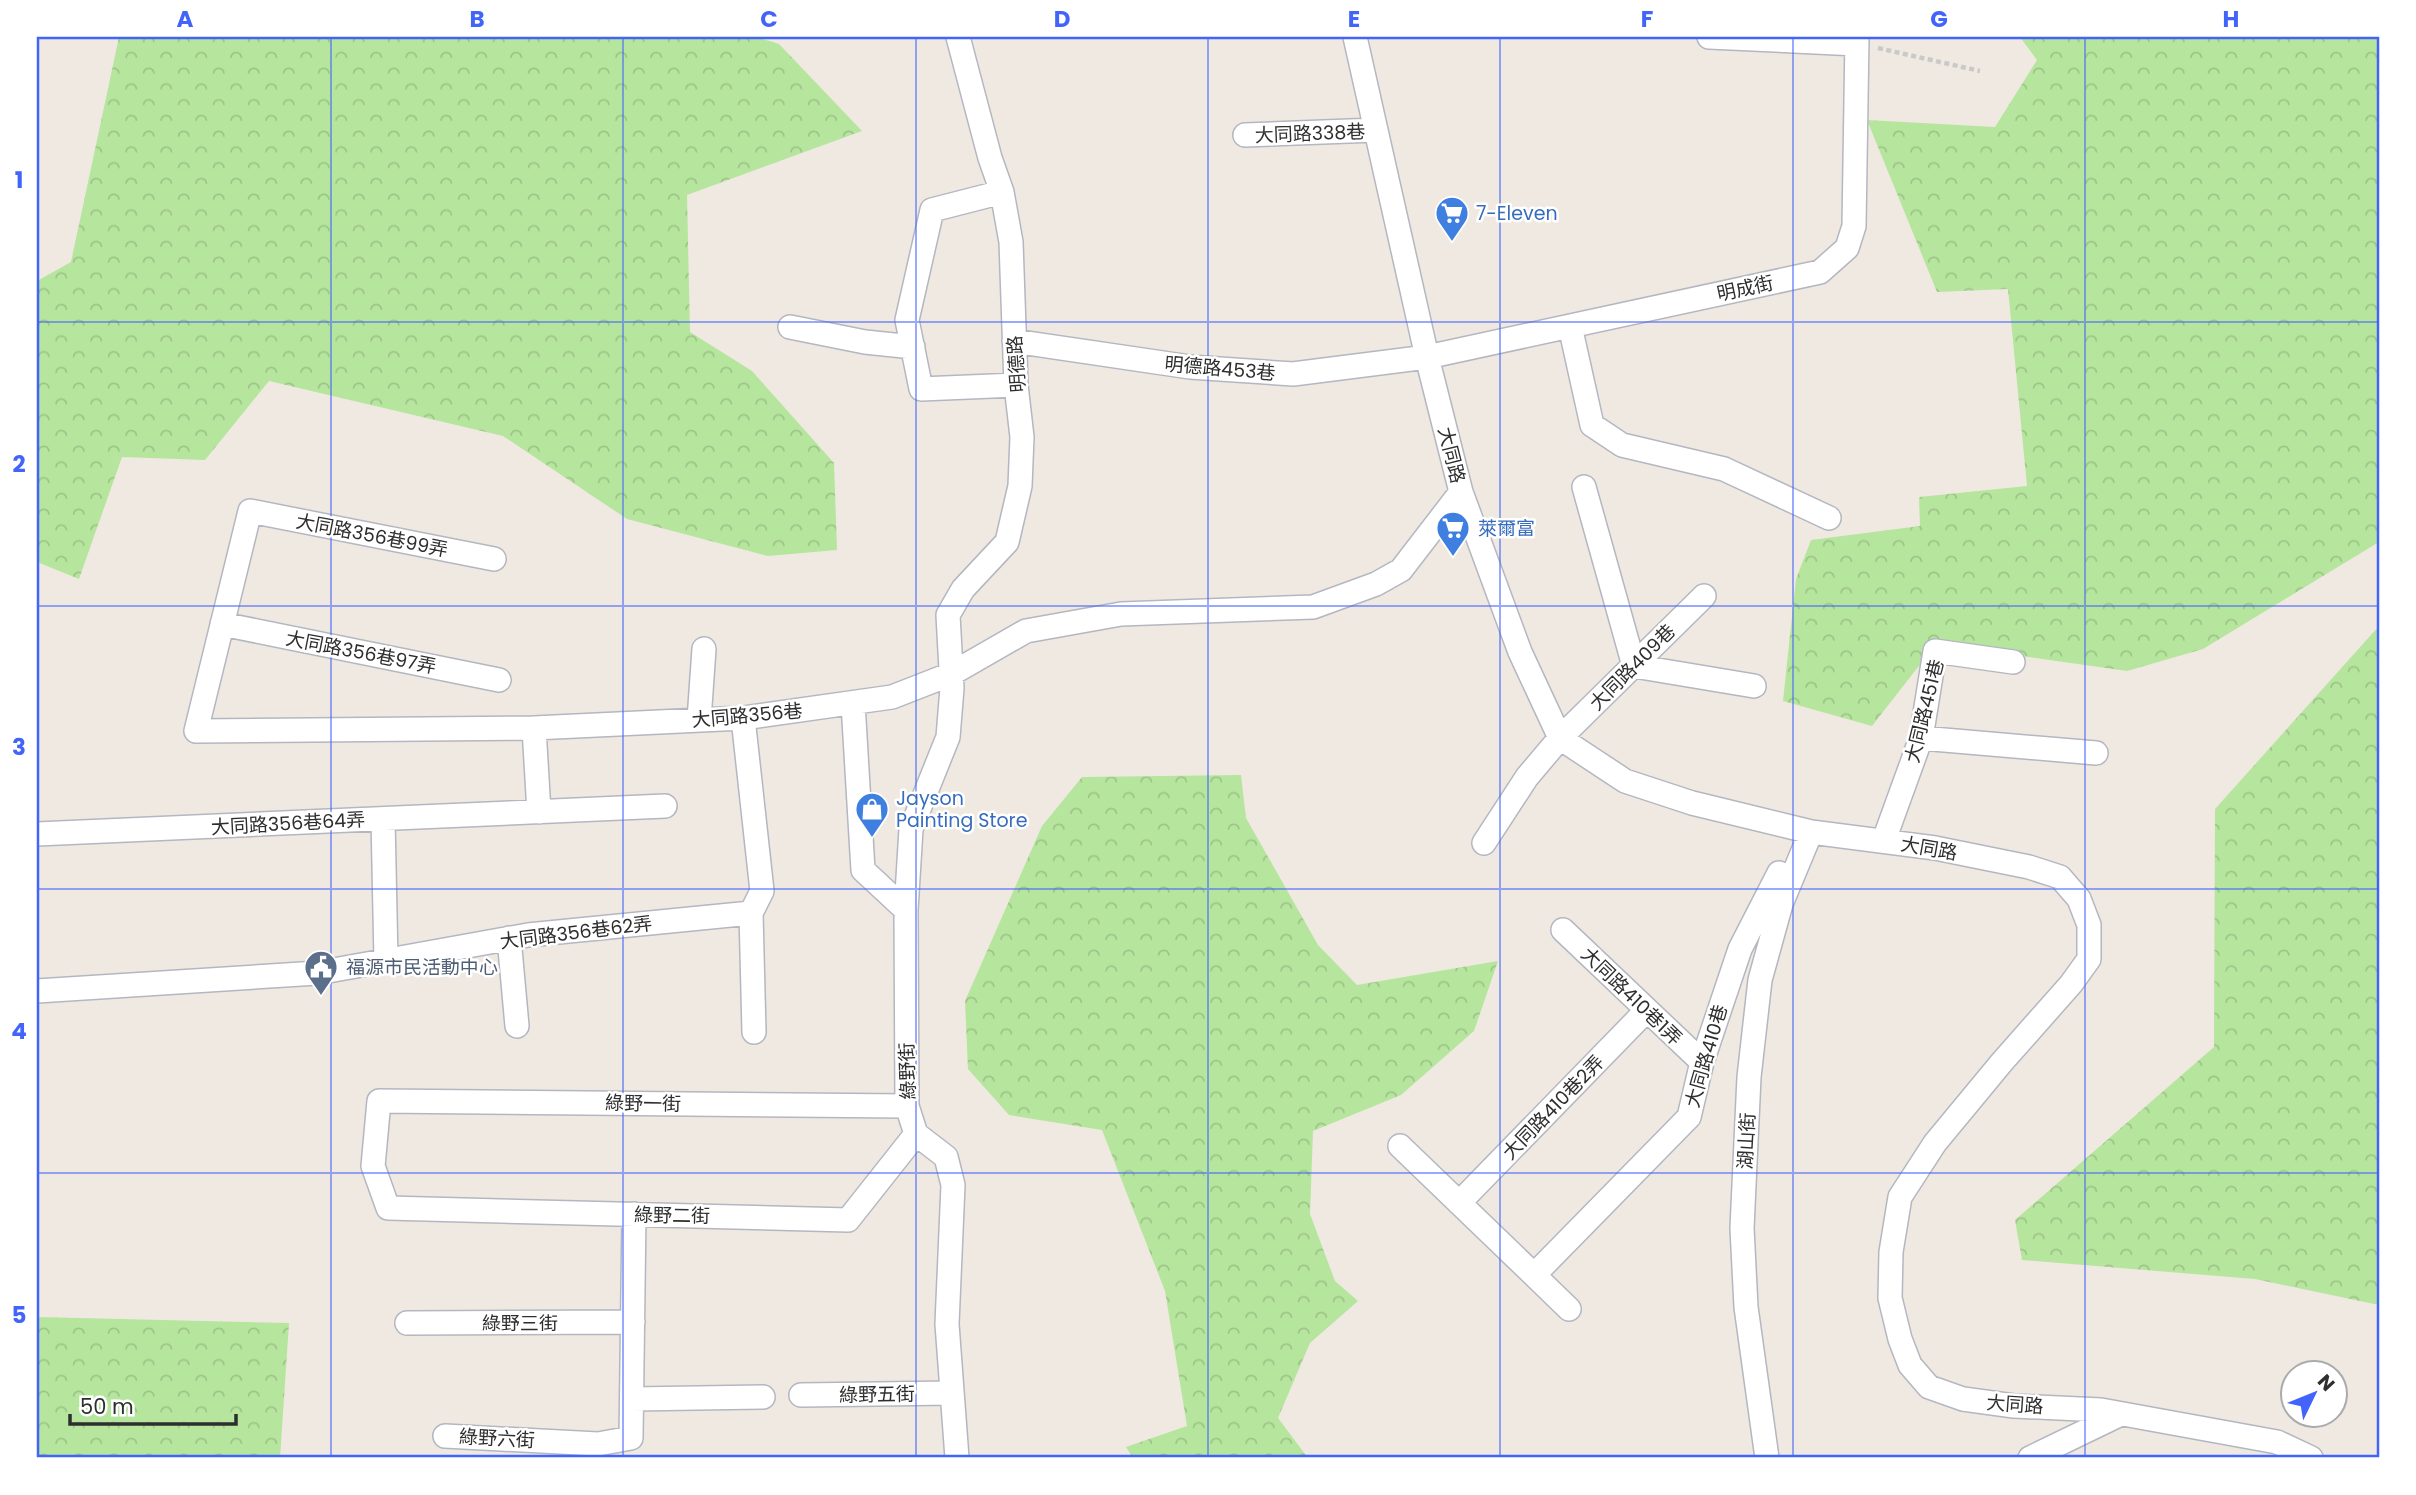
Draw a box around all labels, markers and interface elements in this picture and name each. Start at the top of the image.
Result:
text: A [177,3,194,35]
text: B [469,3,485,35]
text: C [760,3,778,35]
text: D [1054,3,1070,35]
text: E [1348,3,1360,35]
text: F [1641,3,1653,35]
text: G [1930,3,1948,35]
text: H [2223,3,2239,35]
street label: 大同路338巷 [1254,118,1366,149]
text: 1 [15,164,23,196]
supermarket icon: 7-Eleven [1433,194,1471,243]
place label: 7-Eleven [1476,200,1558,227]
street label: 明成街 [1714,269,1776,308]
street label: 明德路 [1001,335,1032,393]
street label: 明德路453巷 [1163,350,1276,387]
street label: 大同路 [1432,424,1472,486]
text: 2 [12,448,26,480]
street label: 大同路356巷99弄 [294,508,450,563]
supermarket icon: 萊爾富 [1434,509,1472,558]
place label: 萊爾富 [1478,515,1535,542]
street label: 大同路409巷 [1583,618,1681,716]
street label: 大同路356巷97弄 [283,625,438,680]
street label: 大同路451巷 [1899,656,1950,766]
street label: 大同路356巷 [690,697,804,734]
text: 3 [12,731,26,763]
place label: Jayson Painting Store [896,785,1027,834]
shop icon: Jayson Painting Store [853,790,891,839]
street label: 大同路356巷64弄 [210,806,366,841]
street label: 大同路 [1898,830,1959,867]
street label: 大同路356巷62弄 [498,910,654,955]
street label: 大同路410巷1弄 [1575,941,1688,1052]
public building icon: 福源市民活動中心 [302,948,340,997]
place label: 福源市民活動中心 [346,954,498,981]
street label: 大同路410巷 [1679,1001,1734,1111]
text: 4 [11,1015,27,1047]
street label: 綠野街 [893,1042,922,1100]
street label: 大同路410巷2弄 [1496,1049,1610,1166]
street label: 綠野一街 [605,1089,681,1118]
street label: 湖山街 [1732,1112,1761,1170]
street label: 綠野二街 [634,1201,710,1230]
text: 5 [12,1299,26,1331]
street label: 綠野三街 [482,1310,558,1337]
north arrow [2280,1358,2350,1428]
text: N [2311,1368,2341,1397]
street label: 綠野五街 [839,1380,915,1409]
scale bar [70,1383,236,1427]
street label: 大同路 [1986,1389,2044,1420]
text: 50 m [80,1392,134,1421]
street label: 綠野六街 [458,1423,536,1454]

